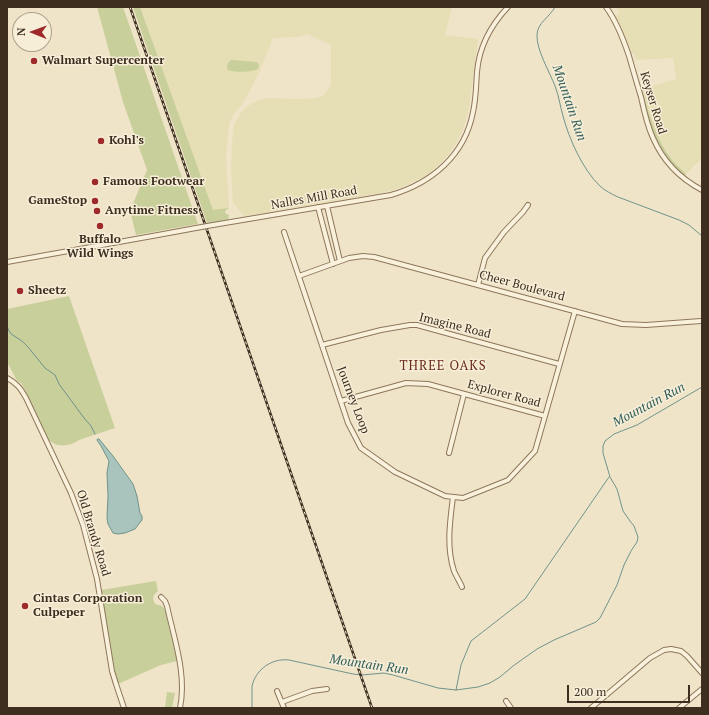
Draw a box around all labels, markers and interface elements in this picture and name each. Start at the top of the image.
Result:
north arrow [12,12,52,52]
text: N [14,28,28,36]
place label: Walmart Supercenter [42,54,164,68]
marker: Walmart Supercenter [29,56,39,66]
water label: Mountain Run [549,63,589,143]
street label: Keyser Road [637,70,669,136]
place label: Kohl's [109,134,144,148]
marker: Kohl's [96,136,106,146]
place label: Famous Footwear [103,175,204,189]
marker: Famous Footwear [90,177,100,187]
street label: Nalles Mill Road [270,183,358,213]
place label: GameStop [28,194,87,208]
marker: GameStop [90,196,100,206]
place label: Anytime Fitness [105,204,198,218]
marker: Anytime Fitness [92,206,102,216]
marker: Buffalo Wild Wings [95,221,105,231]
place label: Buffalo Wild Wings [66,233,134,261]
street label: Cheer Boulevard [478,268,566,304]
place label: Sheetz [28,284,66,298]
marker: Sheetz [15,286,25,296]
street label: Imagine Road [418,310,492,342]
district label: THREE OAKS [399,358,487,374]
street label: Journey Loop [334,364,372,436]
street label: Explorer Road [466,377,542,411]
water label: Mountain Run [610,379,688,431]
street label: Old Brandy Road [73,488,113,578]
place label: Cintas Corporation Culpeper [33,592,142,620]
marker: Cintas Corporation Culpeper [20,601,30,611]
water label: Mountain Run [328,652,410,678]
scale bar [569,677,692,703]
text: 200 m [574,684,606,699]

